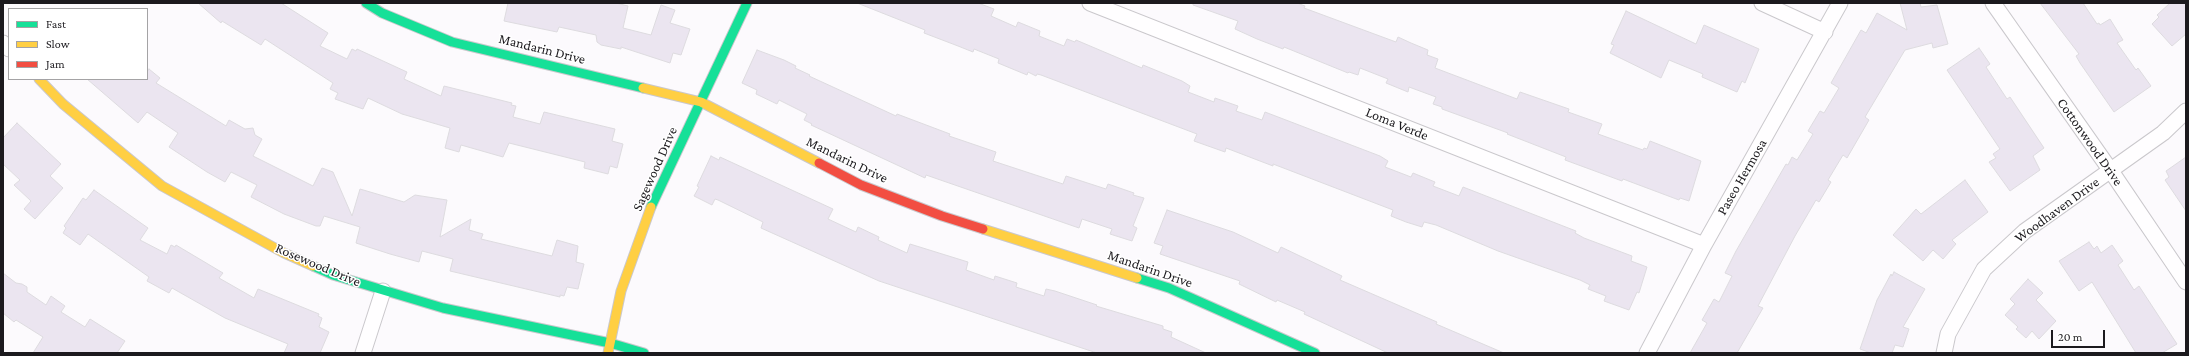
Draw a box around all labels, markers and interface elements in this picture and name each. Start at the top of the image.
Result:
legend [8,8,148,80]
text: Fast [46,17,66,31]
street label: Mandarin Drive [497,30,587,68]
text: Slow [46,37,70,51]
text: Jam [46,57,65,71]
street label: Cottonwood Drive [2054,95,2126,189]
street label: Loma Verde [1363,104,1431,144]
street label: Sagewood Drive [629,124,681,214]
street label: Mandarin Drive [803,133,891,187]
street label: Paseo Hermosa [1713,136,1771,218]
street label: Woodhaven Drive [2011,174,2103,246]
street label: Rosewood Drive [273,240,363,290]
street label: Mandarin Drive [1105,247,1195,291]
scale bar [2053,322,2107,348]
text: 20 m [2058,330,2082,344]

